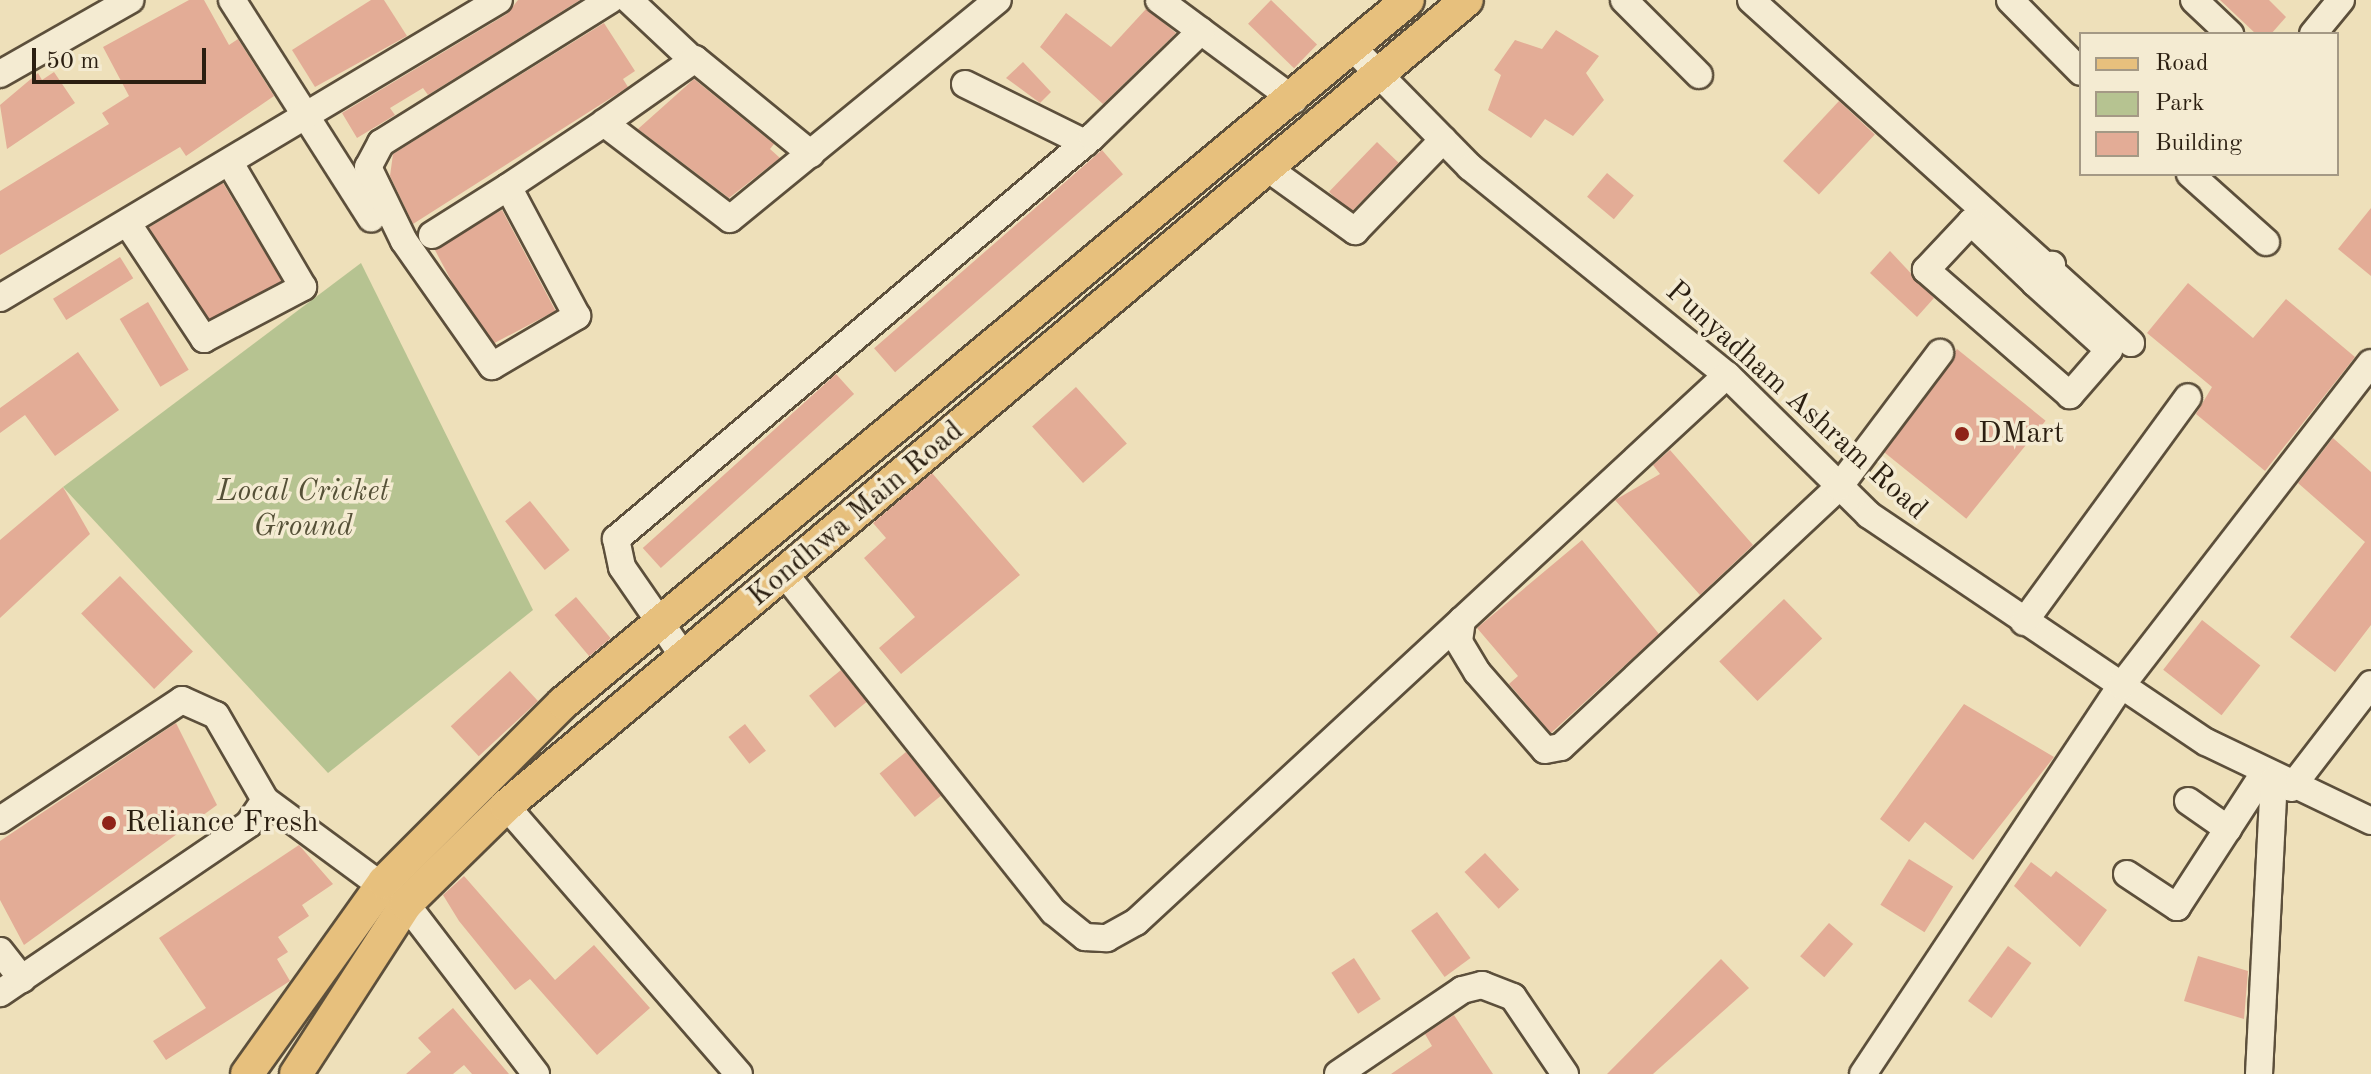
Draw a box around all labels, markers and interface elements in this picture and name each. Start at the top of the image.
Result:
scale bar [36,32,210,82]
legend [2079,32,2339,176]
text: 50 m [46,50,100,74]
text: Road [2155,52,2208,76]
text: Park [2155,92,2204,116]
text: Building [2155,132,2242,156]
street label: Punyadham Ashram Road [1658,274,1934,528]
street label: Kondhwa Main Road [741,413,971,615]
place label: DMart [1978,416,2064,452]
marker: DMart [1953,425,1971,443]
park label: Local Cricket Ground [217,474,389,544]
place label: Reliance Fresh [125,805,318,841]
marker: Reliance Fresh [100,814,118,832]

